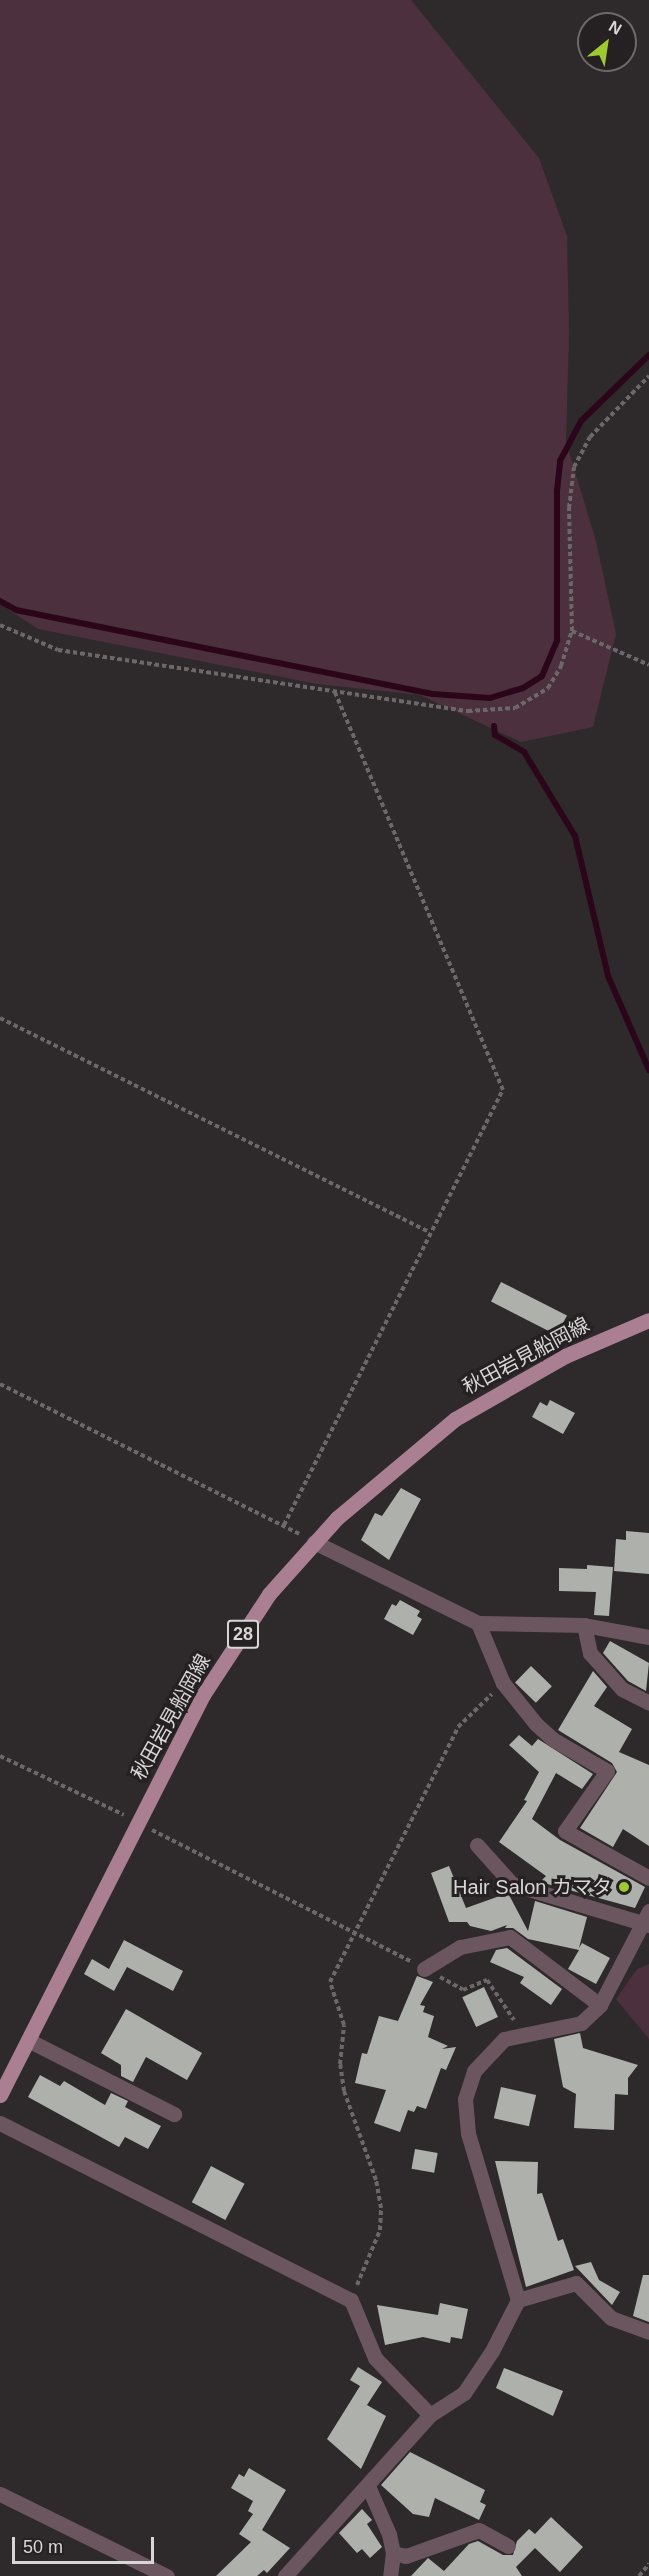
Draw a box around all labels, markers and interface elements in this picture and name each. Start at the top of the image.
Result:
north arrow [577,12,637,72]
text: N [606,17,625,38]
street label: 秋田岩見船岡線 [459,1313,593,1399]
road number: 28 [226,1619,260,1649]
street label: 秋田岩見船岡線 [127,1650,215,1784]
place label: Hair Salon カマタ [453,1875,612,1899]
marker: Hair Salon カマタ [617,1880,631,1894]
scale bar [15,2525,158,2563]
text: 50 m [23,2537,63,2557]

